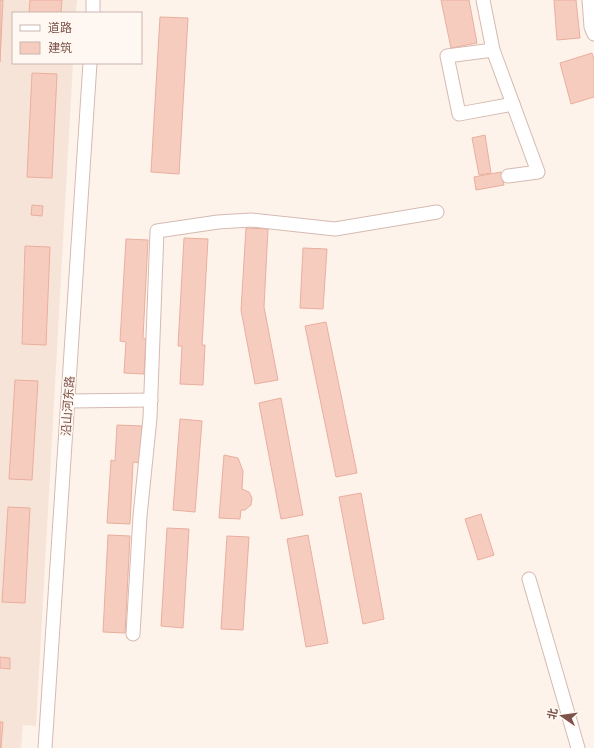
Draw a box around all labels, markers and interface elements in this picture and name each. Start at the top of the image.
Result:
legend [12,12,142,64]
text: 道路 [48,20,72,36]
text: 建筑 [48,40,72,56]
street label: 沿山河东路 [58,376,78,436]
north arrow [542,696,582,736]
text: 北 [544,707,561,721]

